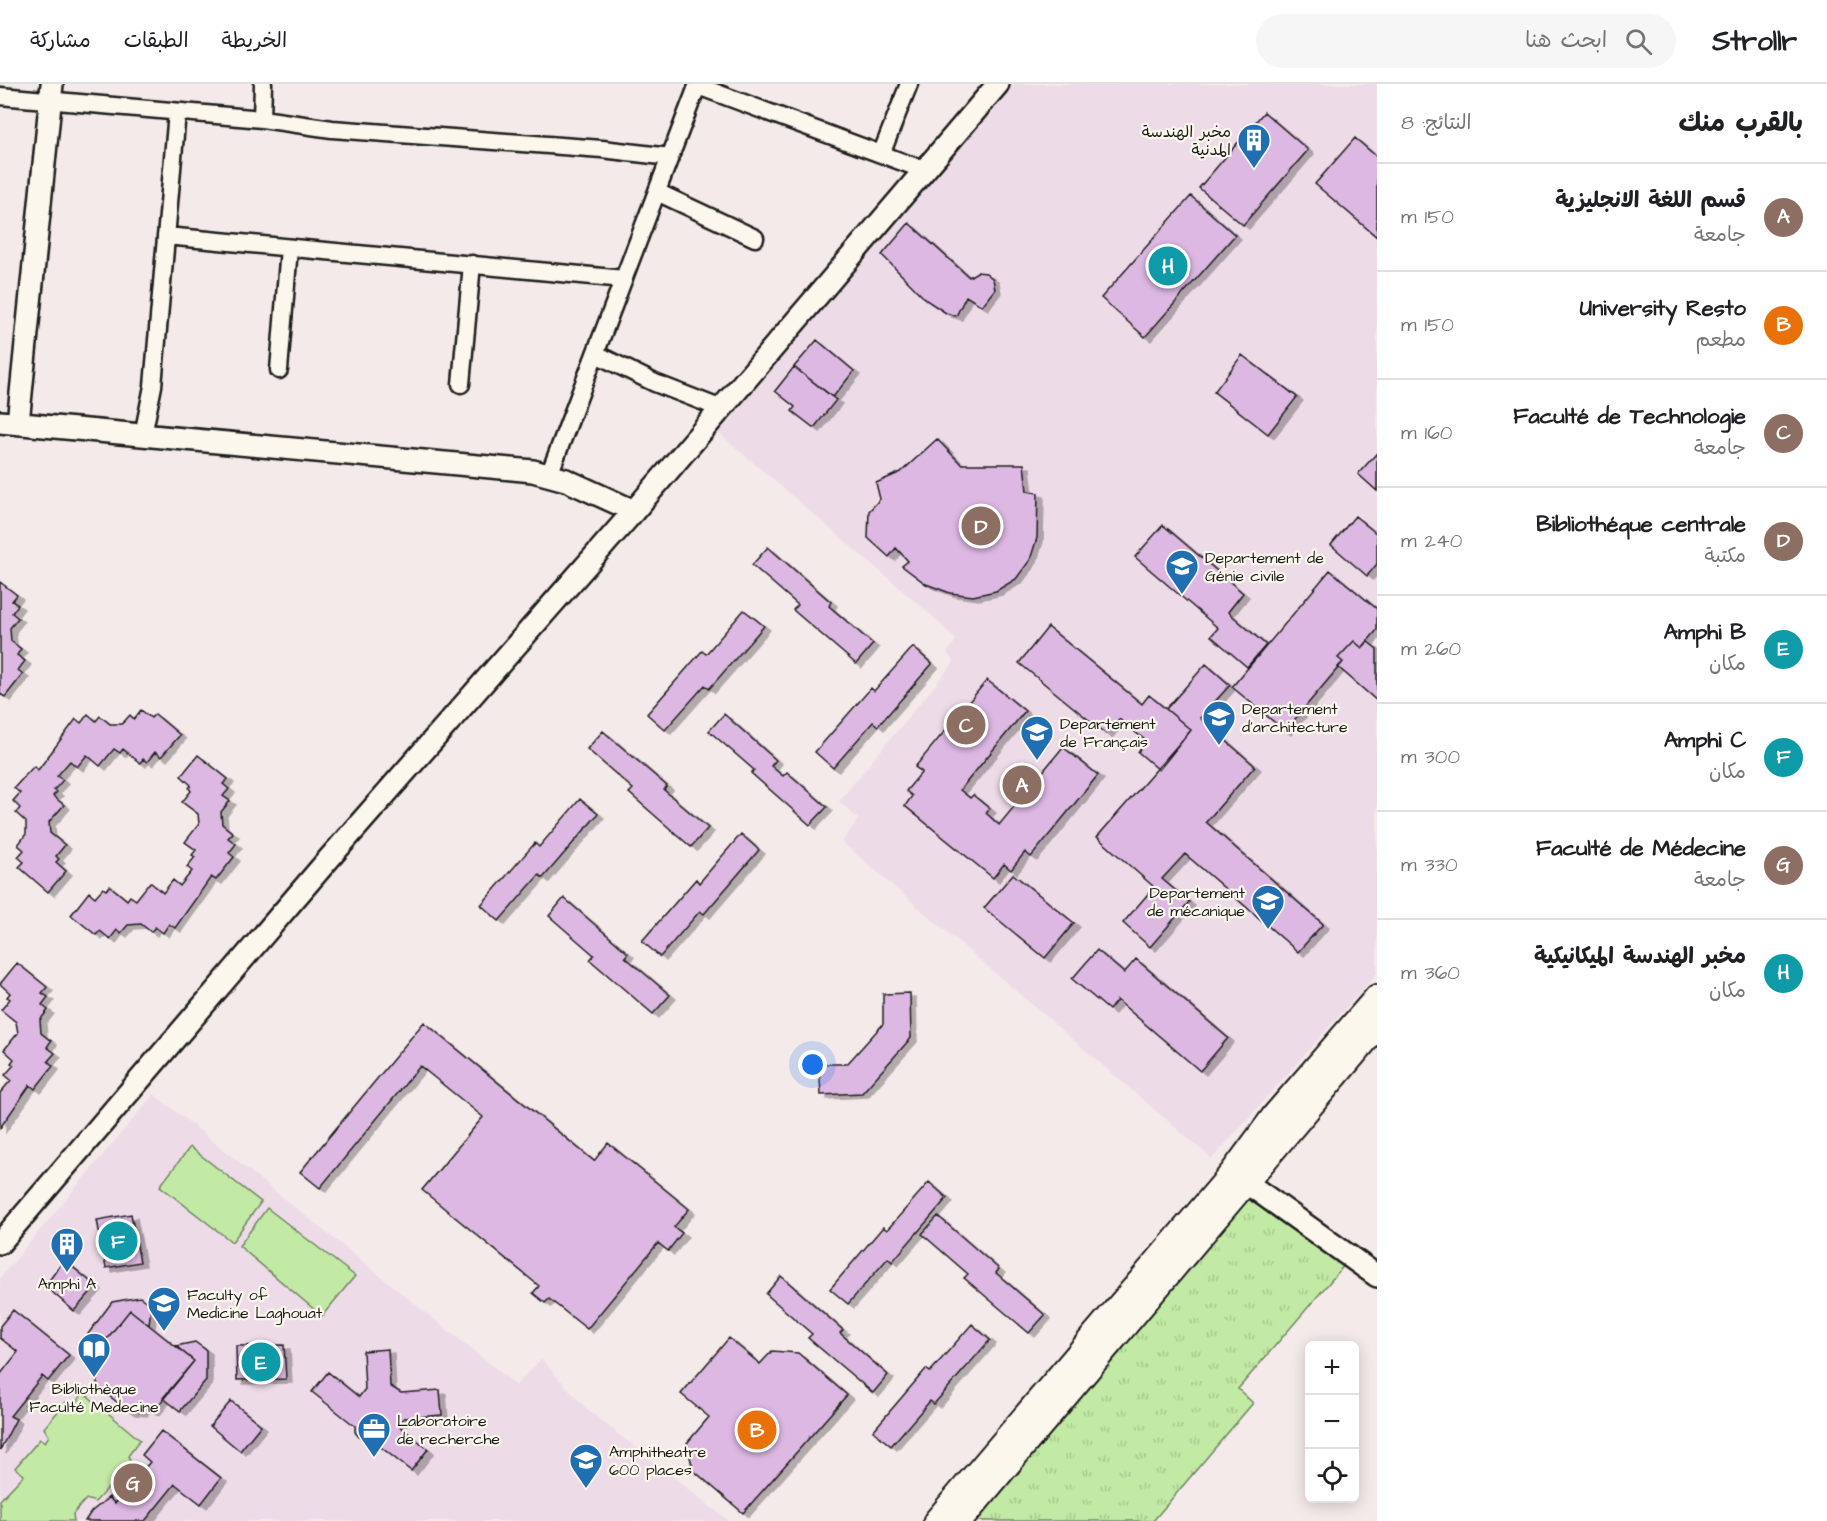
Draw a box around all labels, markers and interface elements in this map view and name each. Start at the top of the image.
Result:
search box [1256,14,1676,68]
text: Strollr [1712,22,1797,61]
text: ابحث هنا [1525,25,1607,56]
icon: search [1622,25,1655,58]
text: مشاركة [30,26,91,55]
text: الطبقات [124,26,189,55]
text: الخريطة [222,26,287,55]
text: بالقرب منك [1679,105,1803,141]
text: النتائج: 8 [1401,109,1471,137]
place label: مخبر الهندسة المدنية [1142,121,1231,161]
building icon: مخبر الهندسة المدنية [1236,122,1272,169]
text: قسم اللغة الانجليزية [1555,185,1746,216]
text: 150 m [1401,203,1454,231]
text: A [1777,203,1790,231]
text: جامعة [1694,221,1746,249]
pin: H [1148,244,1188,288]
text: University Resto [1580,293,1746,324]
text: 150 m [1401,311,1454,339]
text: B [1776,311,1791,339]
text: مطعم [1695,326,1746,354]
text: Faculté de Technologie [1513,401,1746,432]
text: 160 m [1401,419,1452,447]
text: C [1776,419,1791,447]
text: جامعة [1694,434,1746,462]
pin: D [962,504,1000,548]
text: Bibliothéque centrale [1536,509,1746,540]
text: 240 m [1401,527,1462,555]
text: D [1777,527,1790,555]
text: مكتبة [1704,542,1746,570]
place label: Departement de Génie civile [1205,547,1324,587]
school or university icon: Departement de Génie civile [1164,548,1200,595]
text: Amphi B [1664,617,1746,648]
text: 260 m [1401,635,1461,663]
text: E [1778,635,1789,663]
text: مكان [1709,650,1746,678]
place label: Departement d'architecture [1242,698,1348,738]
school or university icon: Departement d'architecture [1201,699,1237,746]
pin: C [946,702,986,748]
place label: Departement de Français [1060,713,1156,753]
school or university icon: Departement de Français [1019,714,1055,761]
text: Amphi C [1664,725,1746,756]
text: 300 m [1401,743,1460,771]
text: F [1777,743,1790,771]
text: مكان [1709,758,1746,786]
pin: A [1002,762,1042,808]
text: Faculté de Médecine [1536,833,1746,864]
text: 330 m [1401,851,1458,879]
text: G [1777,851,1790,879]
text: جامعة [1694,866,1746,894]
place label: Departement de mécanique [1147,882,1246,922]
school or university icon: Departement de mécanique [1250,883,1286,930]
text: مخبر الهندسة الميكانيكية [1534,941,1746,972]
text: 360 m [1401,959,1460,987]
text: H [1777,959,1790,987]
text: مكان [1709,977,1746,1005]
your location [798,1050,827,1079]
pin: F [98,1218,138,1264]
building icon: Amphi A [49,1226,85,1273]
place label: Amphi A [38,1273,96,1295]
place label: Faculty of Medicine Laghouat [187,1284,323,1325]
school or university icon: Faculty of Medicine Laghouat [146,1285,182,1332]
library icon: Bibliothèque Faculté Medecine [76,1331,112,1378]
pin: E [242,1340,280,1384]
map controls [1305,1341,1359,1503]
button: + [1305,1341,1359,1395]
place label: Bibliothèque Faculté Medecine [29,1378,159,1418]
button: − [1305,1395,1359,1449]
pin: B [738,1408,777,1452]
place label: Laboratoire de recherche [397,1410,500,1450]
office icon: Laboratoire de recherche [356,1411,392,1458]
place label: Amphitheatre 600 places [609,1441,706,1481]
school or university icon: Amphitheatre 600 places [568,1442,604,1489]
button: locate [1305,1449,1359,1503]
pin: G [114,1460,152,1506]

